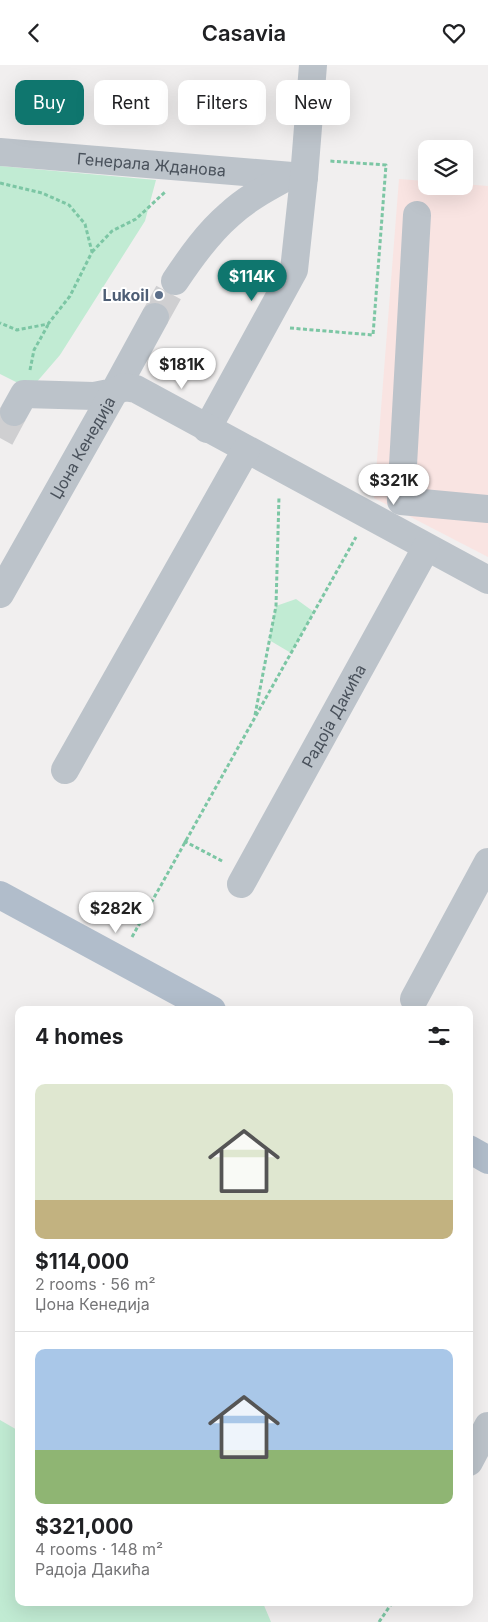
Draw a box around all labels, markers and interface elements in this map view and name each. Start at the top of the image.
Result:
icon: back [20,19,48,47]
icon: heart [440,19,468,47]
text: Casavia [202,20,286,46]
chip: Buy [15,80,84,125]
chip: Rent [94,80,168,125]
chip: Filters [178,80,266,125]
chip: New [276,80,350,125]
map controls [418,140,473,195]
button: layers [418,140,473,195]
street label: Генерала Жданова [76,148,227,181]
pin: $114K [217,259,287,302]
text: $114K [229,266,275,286]
place label: Lukoil [103,285,149,305]
marker: Lukoil [153,289,165,301]
pin: $181K [147,347,217,390]
text: $181K [159,354,205,374]
street label: Џона Кенедија [46,393,119,503]
pin: $321K [359,463,429,506]
text: $321K [369,470,419,490]
street label: Радоја Дакића [297,661,370,771]
pin: $282K [81,891,151,934]
text: $282K [90,898,142,918]
icon: filters [425,1022,453,1050]
text: 4 homes [35,1024,124,1049]
icon: home [199,1116,289,1206]
text: $114,000 [35,1249,129,1274]
text: 2 rooms · 56 m² [35,1274,156,1294]
text: Џона Кенедија [35,1294,150,1314]
icon: home [199,1382,289,1472]
text: $321,000 [35,1514,133,1539]
text: 4 rooms · 148 m² [35,1539,163,1559]
text: Радоја Дакића [35,1559,150,1579]

